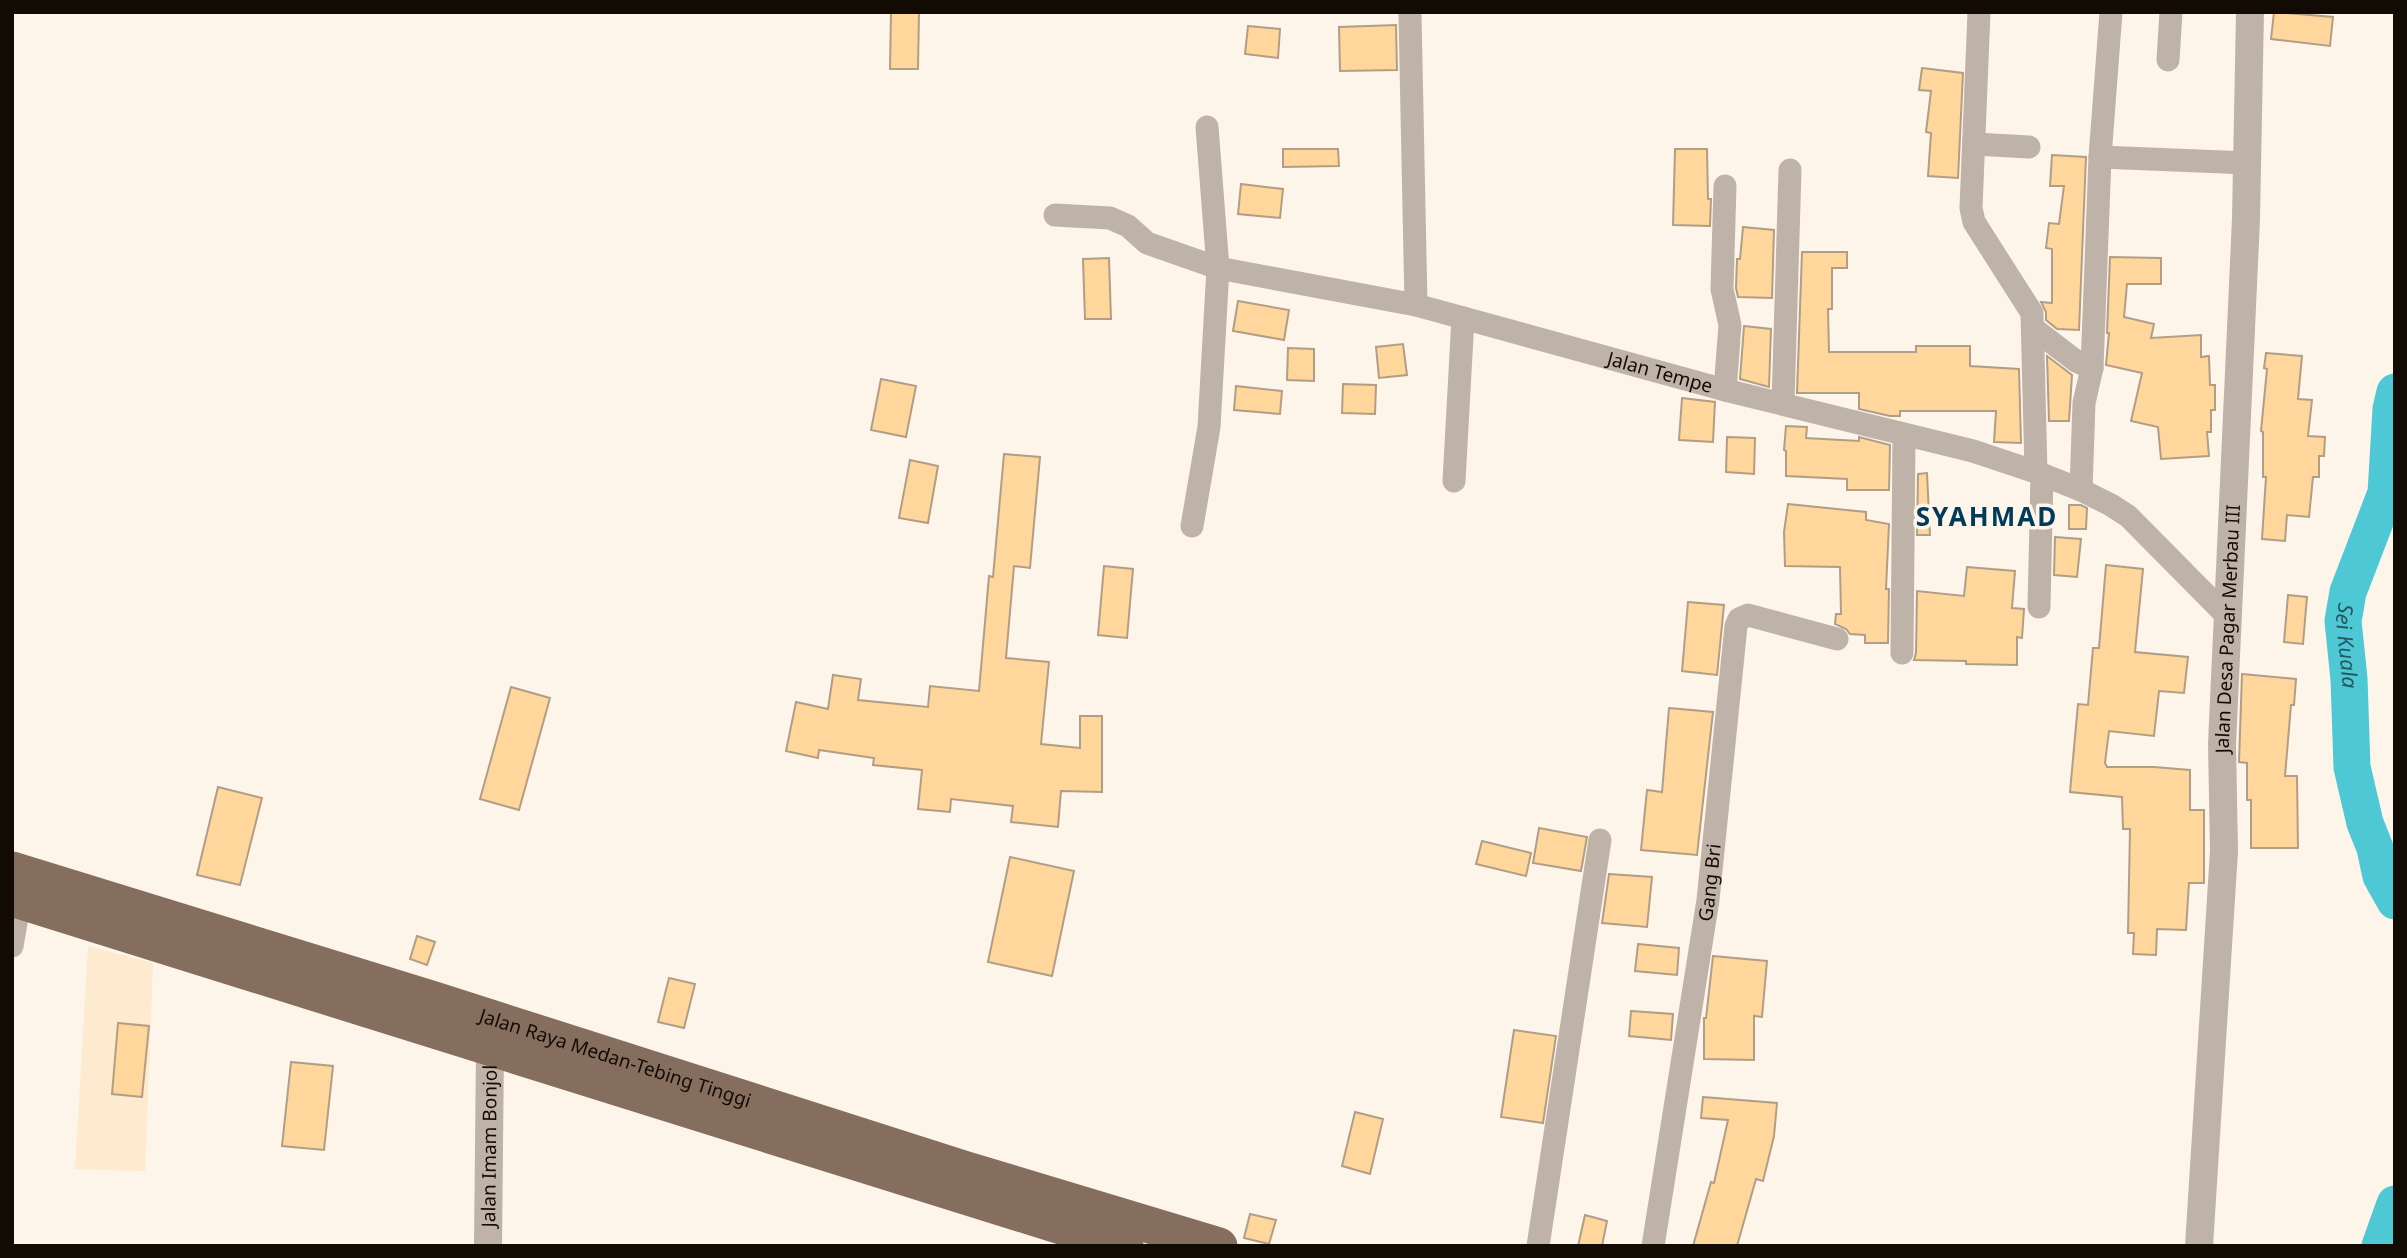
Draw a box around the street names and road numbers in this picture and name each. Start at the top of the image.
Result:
street label: Jalan Tempe [1602,345,1716,399]
street label: Jalan Desa Pagar Merbau III [2209,504,2246,756]
street label: Gang Bri [1692,842,1727,923]
street label: Jalan Raya Medan-Tebing Tinggi [474,1002,755,1113]
street label: Jalan Imam Bonjol [475,1065,503,1229]

